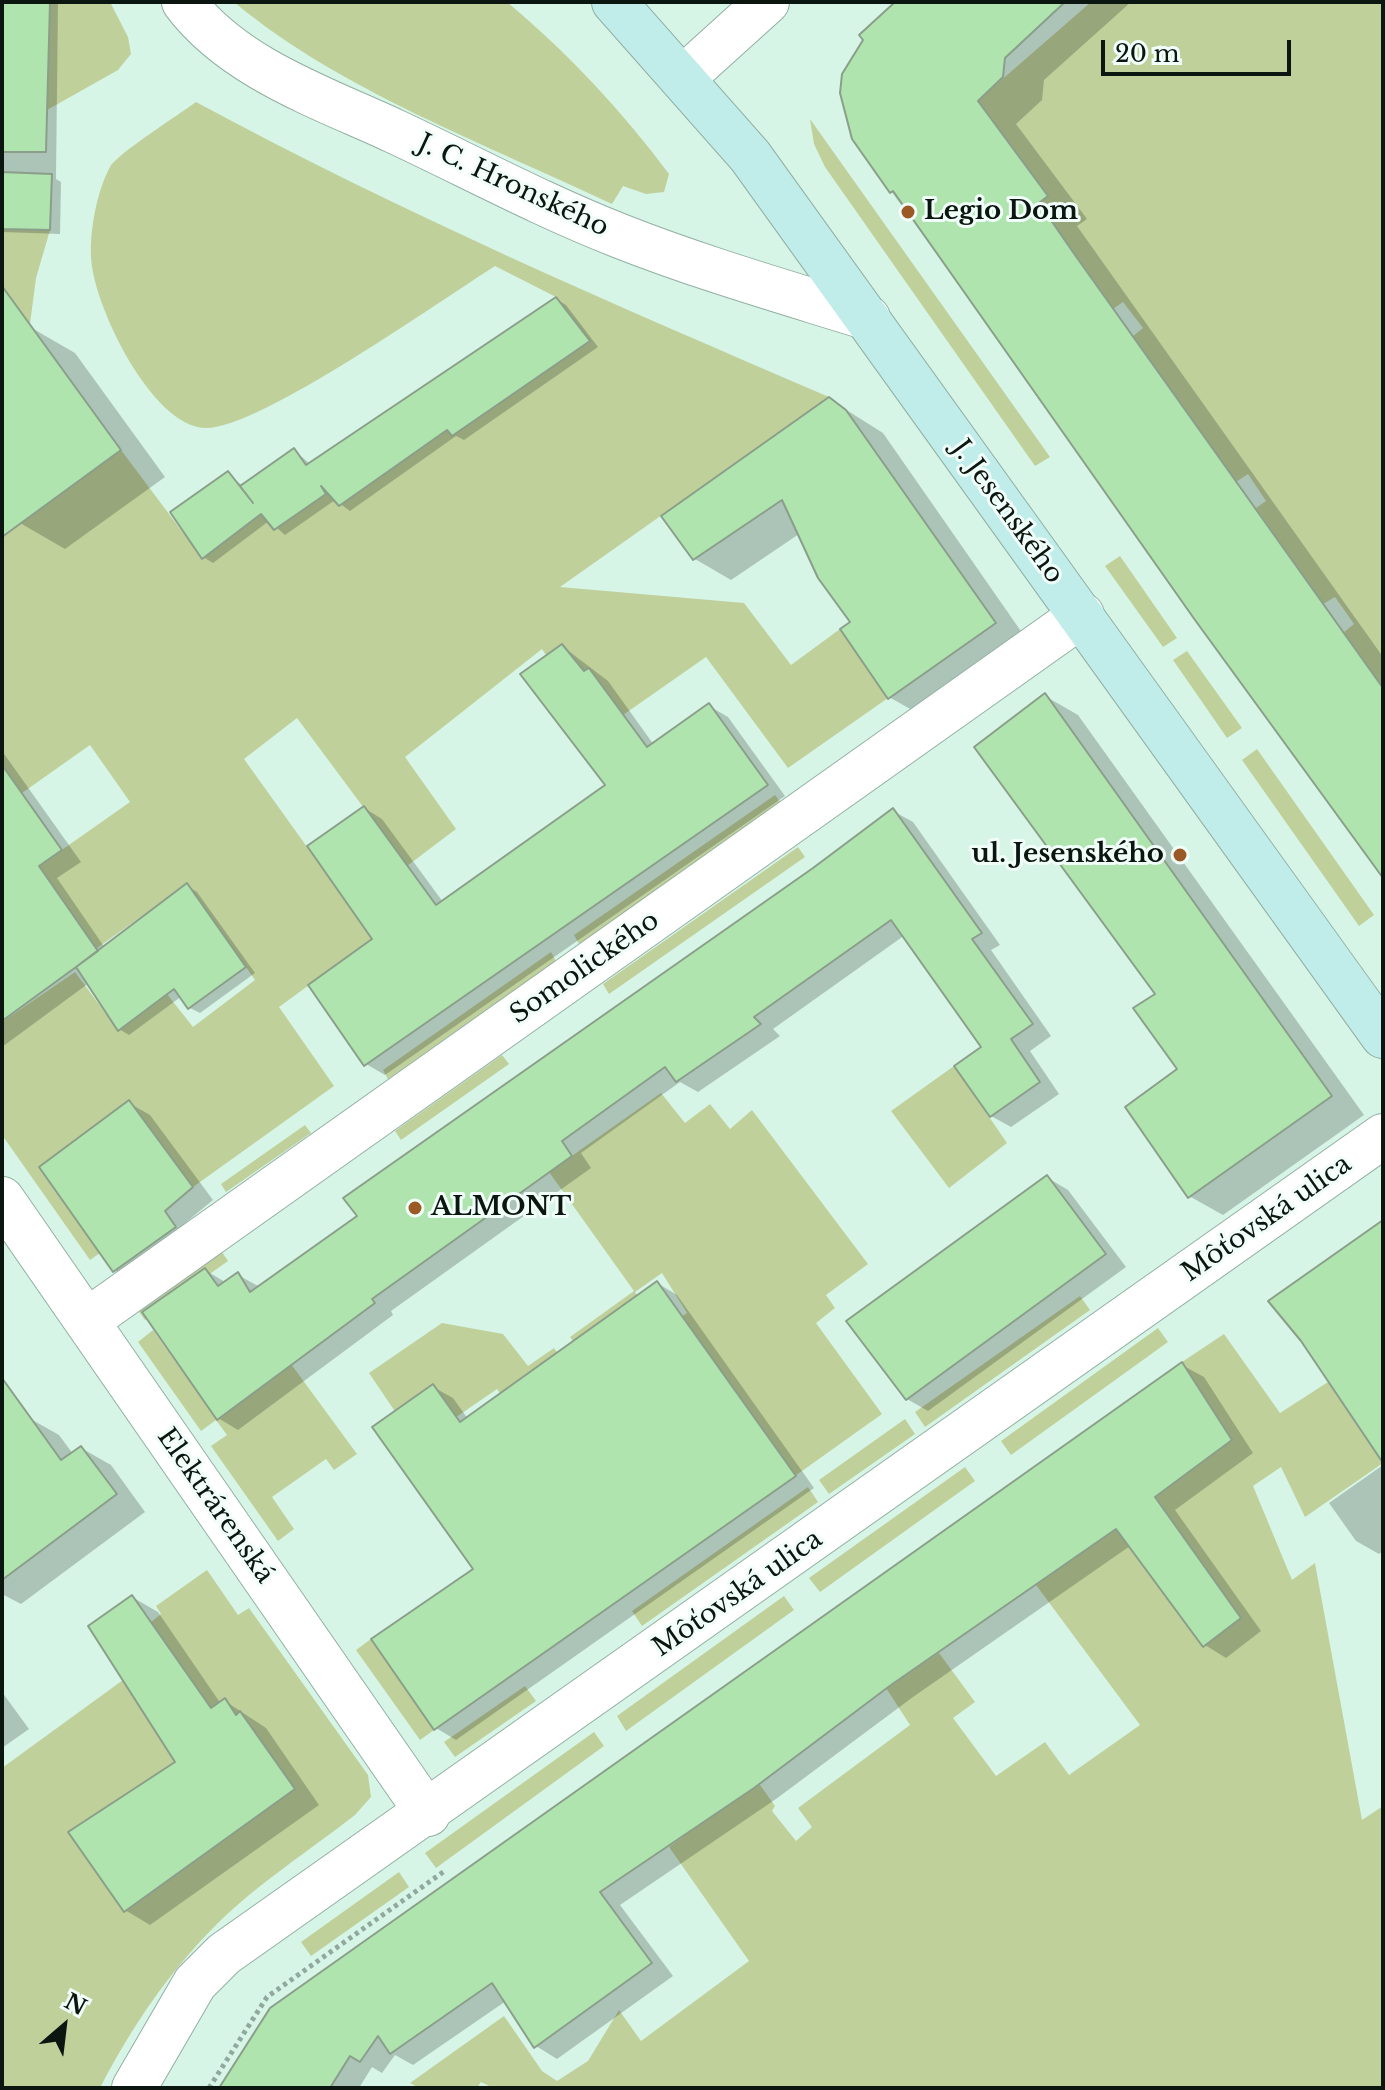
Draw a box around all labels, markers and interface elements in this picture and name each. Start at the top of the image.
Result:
scale bar [1105,24,1295,74]
text: 20 m [1115,39,1180,68]
street label: J. C. Hronského [413,128,613,244]
place label: Legio Dom [924,196,1078,228]
marker: Legio Dom [899,203,917,221]
street label: J. Jesenského [944,434,1070,590]
place label: ul. Jesenského [971,839,1164,871]
marker: ul. Jesenského [1171,846,1189,864]
street label: Somolického [504,905,666,1031]
street label: Môťovská ulica [1176,1149,1358,1289]
place label: ALMONT [431,1192,571,1224]
marker: ALMONT [406,1199,424,1217]
street label: Elektrárenská [150,1422,280,1590]
street label: Môťovská ulica [647,1524,829,1664]
north arrow [24,1986,104,2066]
text: N [60,1988,91,2021]

